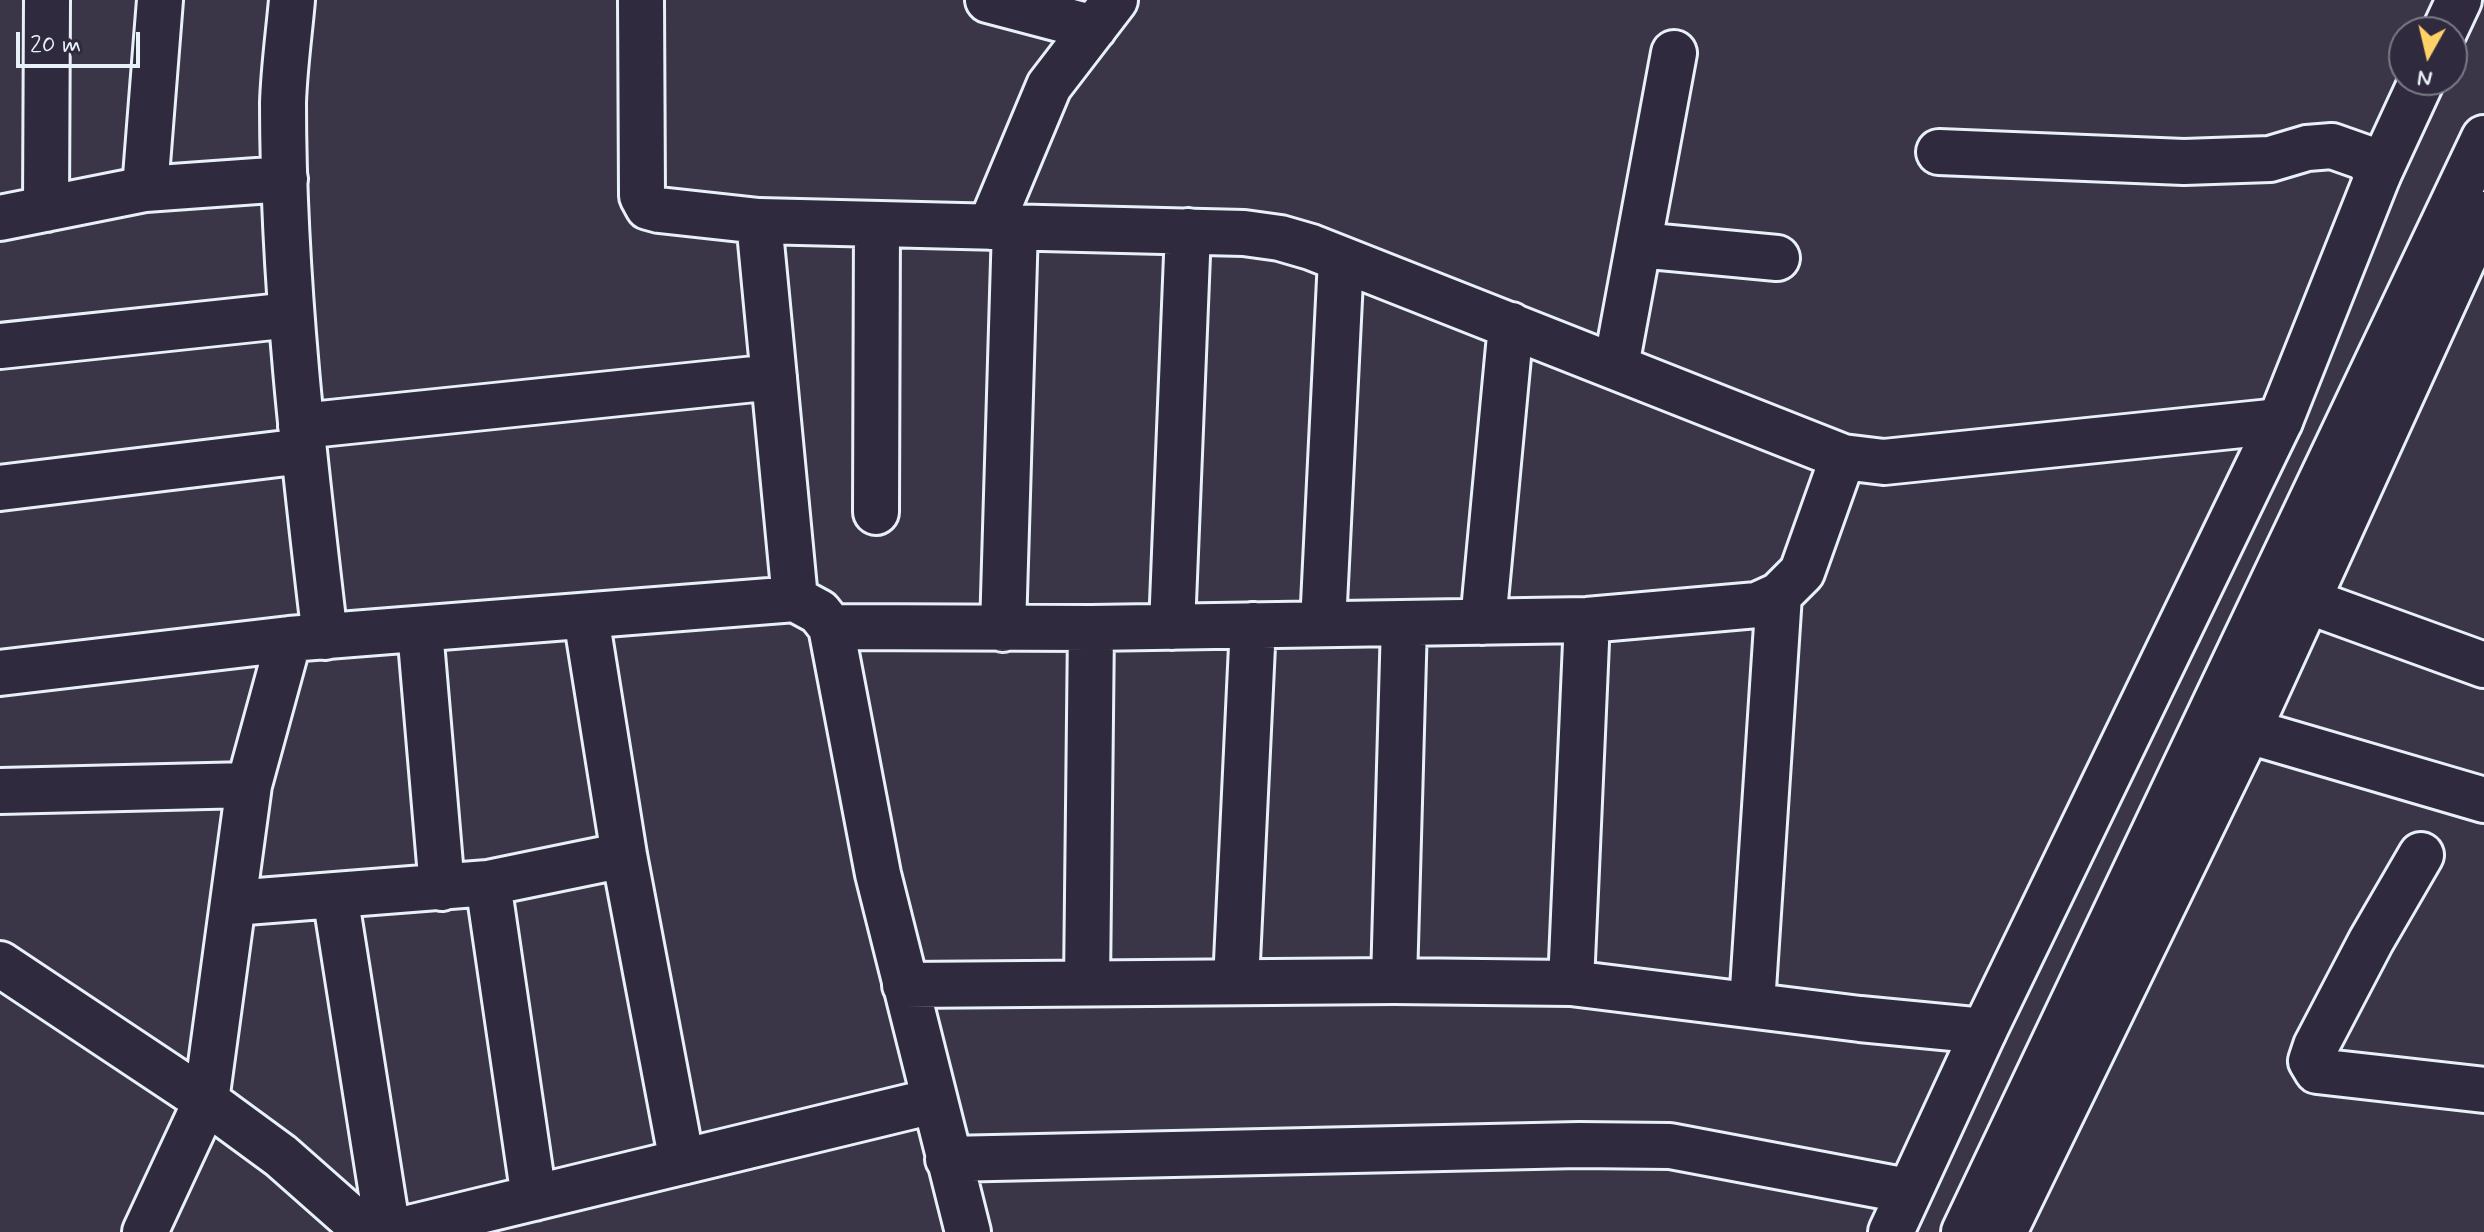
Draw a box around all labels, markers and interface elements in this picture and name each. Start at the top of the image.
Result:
scale bar [20,16,144,66]
north arrow [2388,16,2468,96]
text: 20 m [30,30,81,61]
text: N [2416,63,2434,93]

